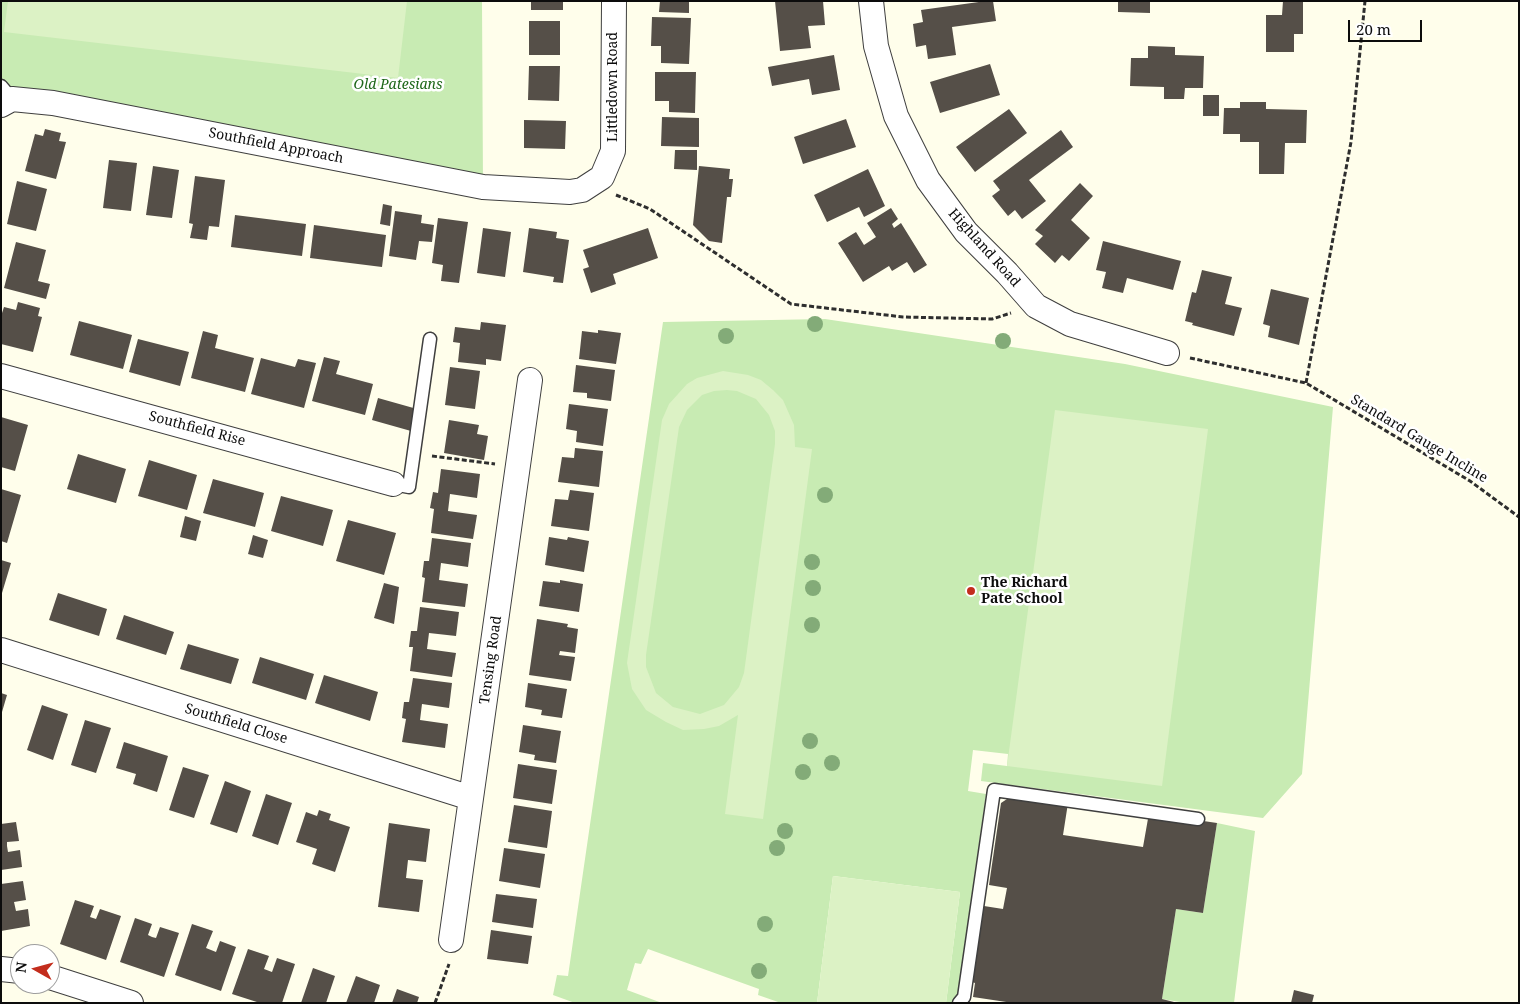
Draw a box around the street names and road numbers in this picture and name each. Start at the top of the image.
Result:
street label: Littledown Road [605,32,621,142]
street label: Southfield Approach [207,125,345,167]
street label: Highland Road [945,206,1023,290]
street label: Standard Gauge Incline [1348,391,1490,487]
street label: Southfield Rise [147,408,247,450]
street label: Tensing Road [476,615,506,705]
street label: Southfield Close [183,700,289,748]

